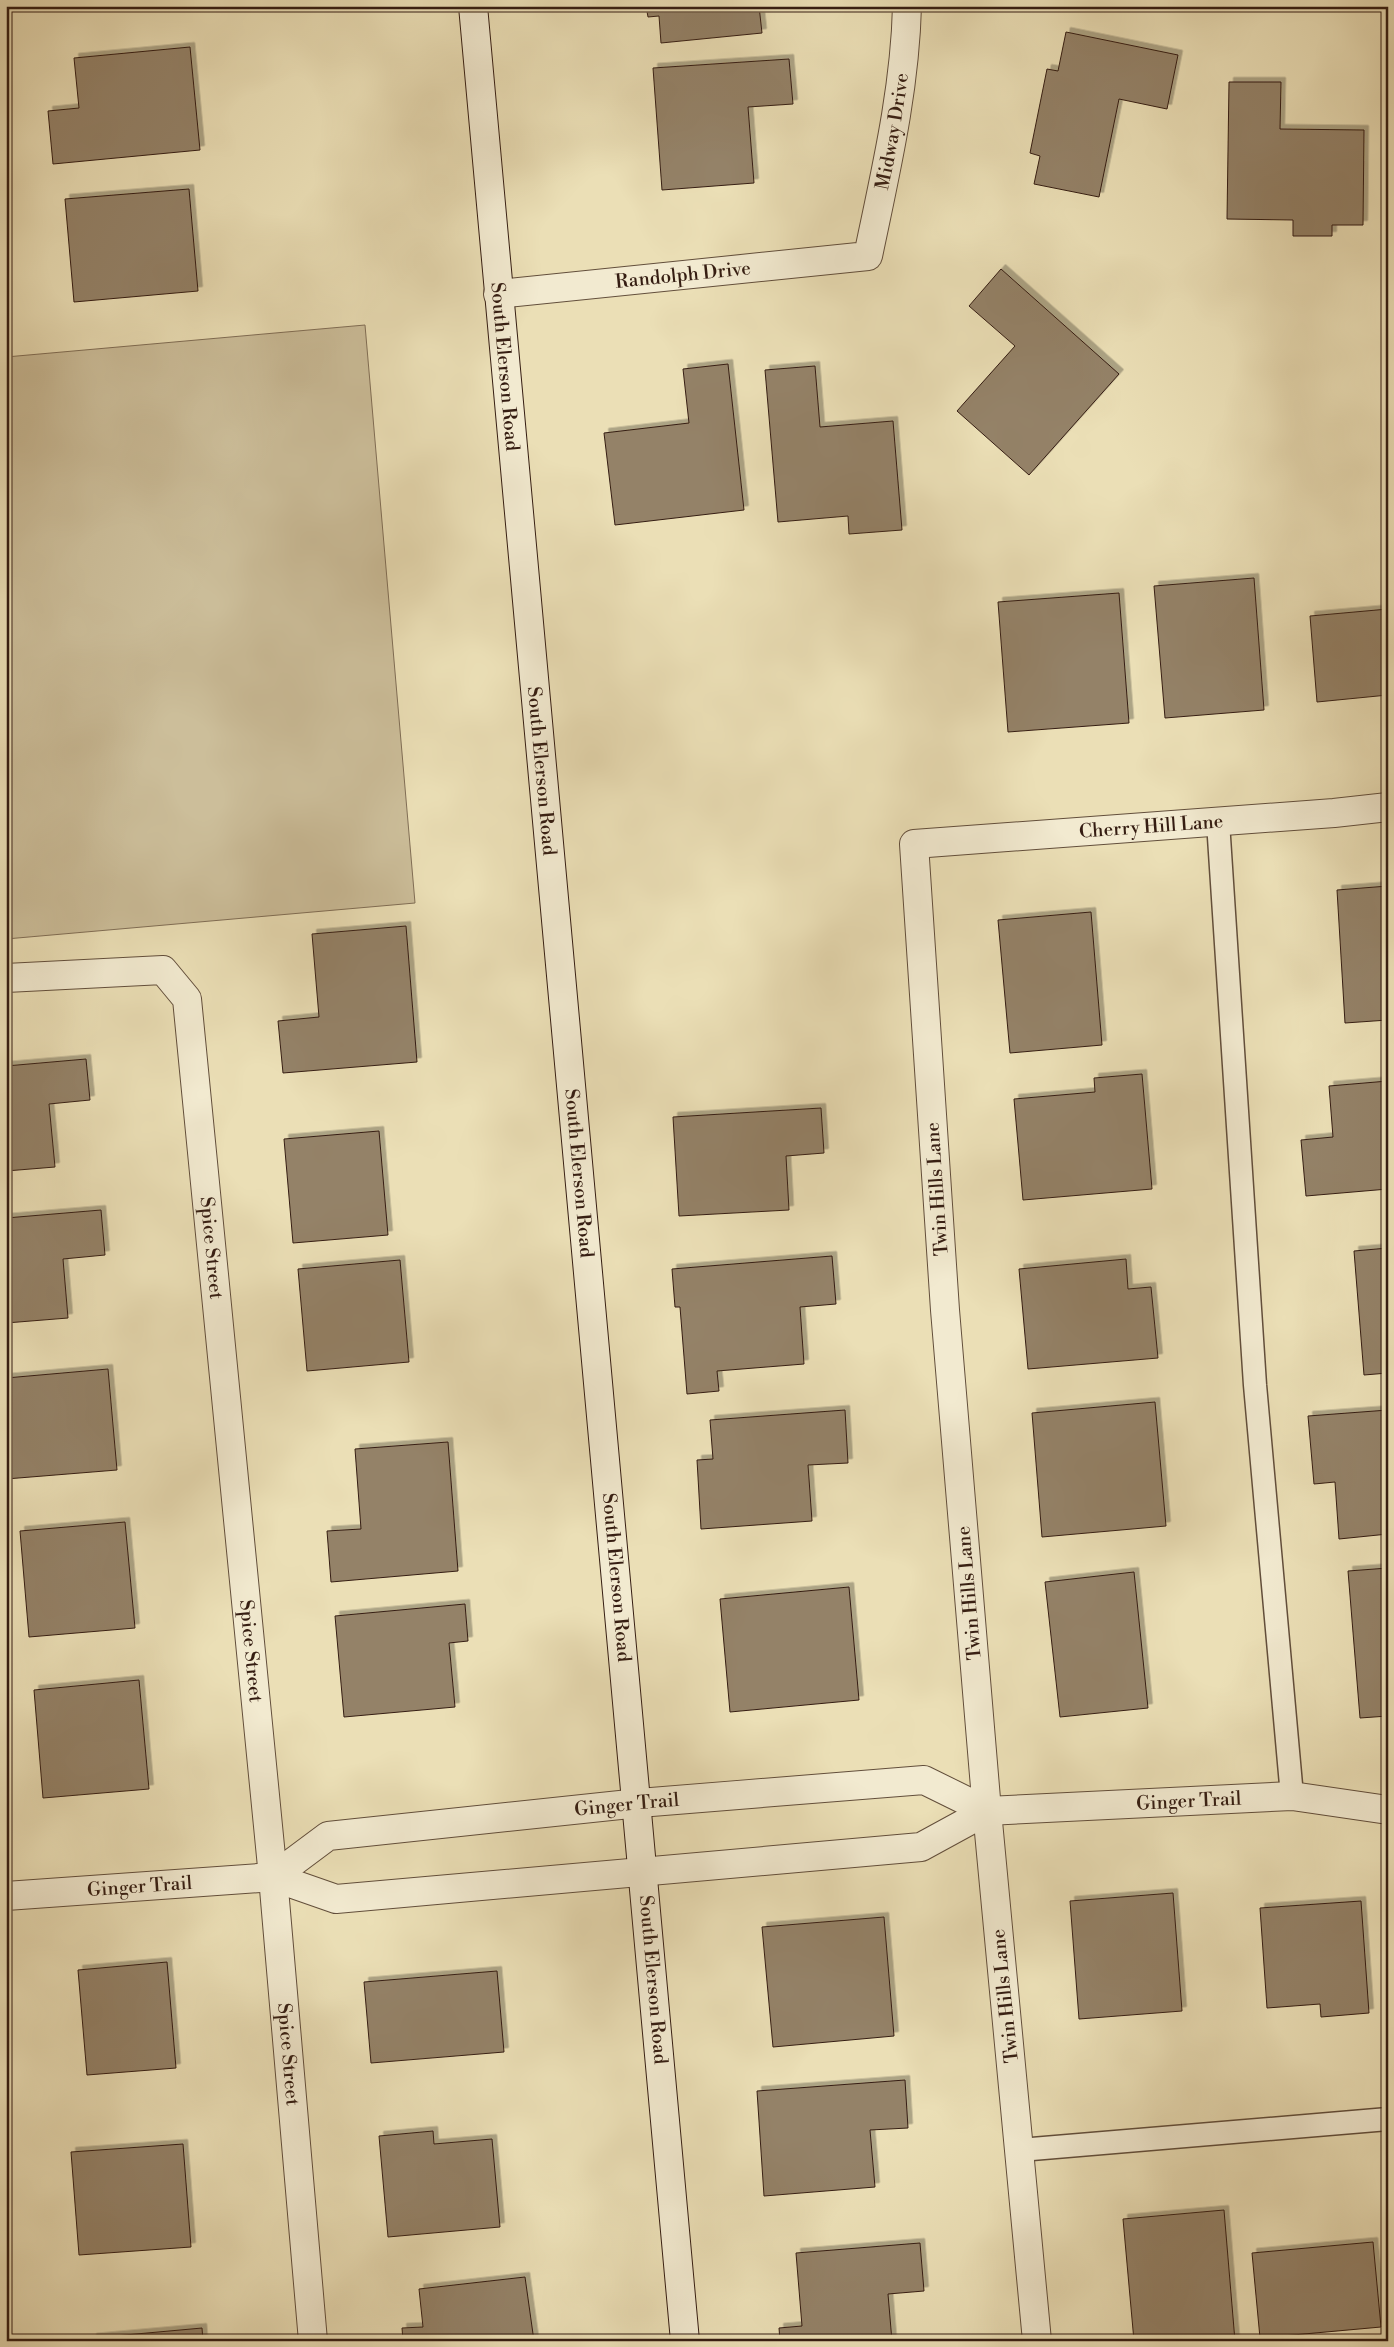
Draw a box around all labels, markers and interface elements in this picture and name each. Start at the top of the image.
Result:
street label: Midway Drive [870,71,914,192]
street label: Randolph Drive [614,256,752,294]
street label: South Elerson Road [485,281,524,452]
street label: South Elerson Road [522,685,561,857]
street label: Cherry Hill Lane [1078,809,1224,844]
street label: South Elerson Road [559,1088,599,1259]
street label: Twin Hills Lane [920,1121,954,1257]
street label: Spice Street [194,1196,228,1301]
street label: South Elerson Road [597,1492,636,1663]
street label: Twin Hills Lane [951,1525,987,1661]
street label: Spice Street [234,1599,268,1704]
street label: Ginger Trail [1136,1786,1242,1816]
street label: Ginger Trail [573,1788,680,1822]
street label: Ginger Trail [86,1871,193,1902]
street label: South Elerson Road [634,1894,673,2066]
street label: Twin Hills Lane [986,1928,1024,2064]
street label: Spice Street [272,2002,305,2107]

